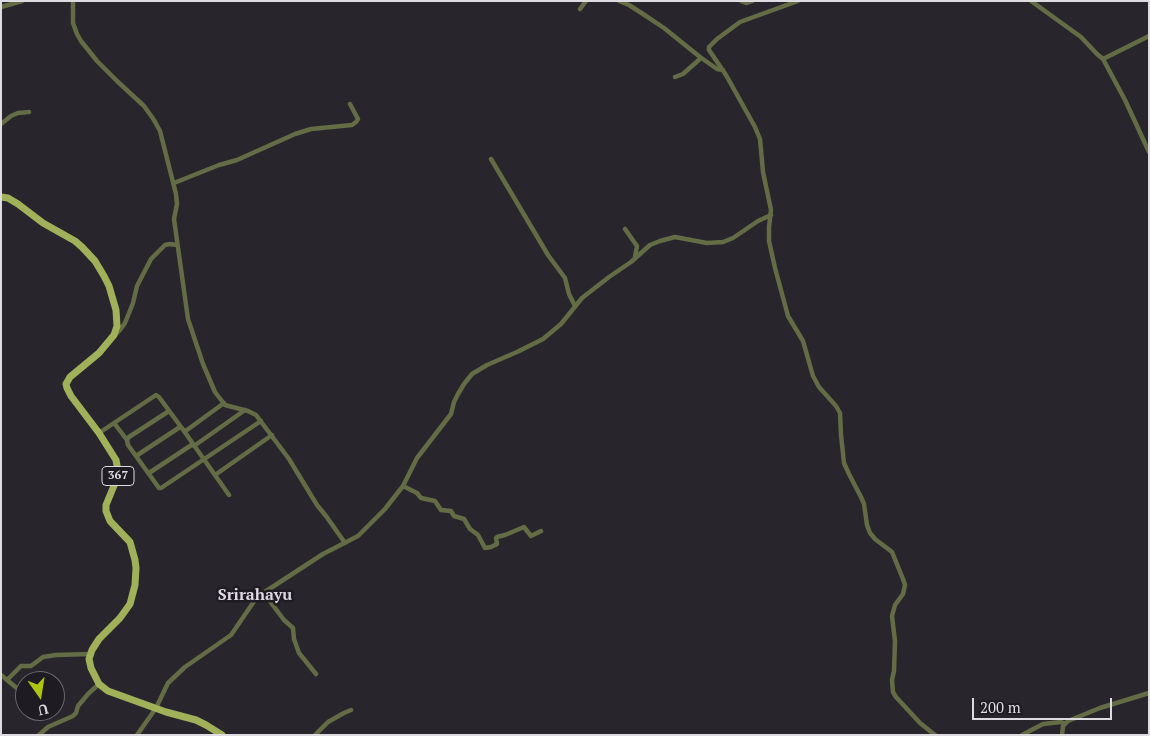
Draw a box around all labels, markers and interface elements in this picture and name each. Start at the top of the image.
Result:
road number: 367 [102,466,134,486]
district label: Srirahayu [218,585,292,605]
north arrow [15,671,65,721]
scale bar [975,688,1115,720]
text: 200 m [980,697,1021,717]
text: U [36,700,50,721]

